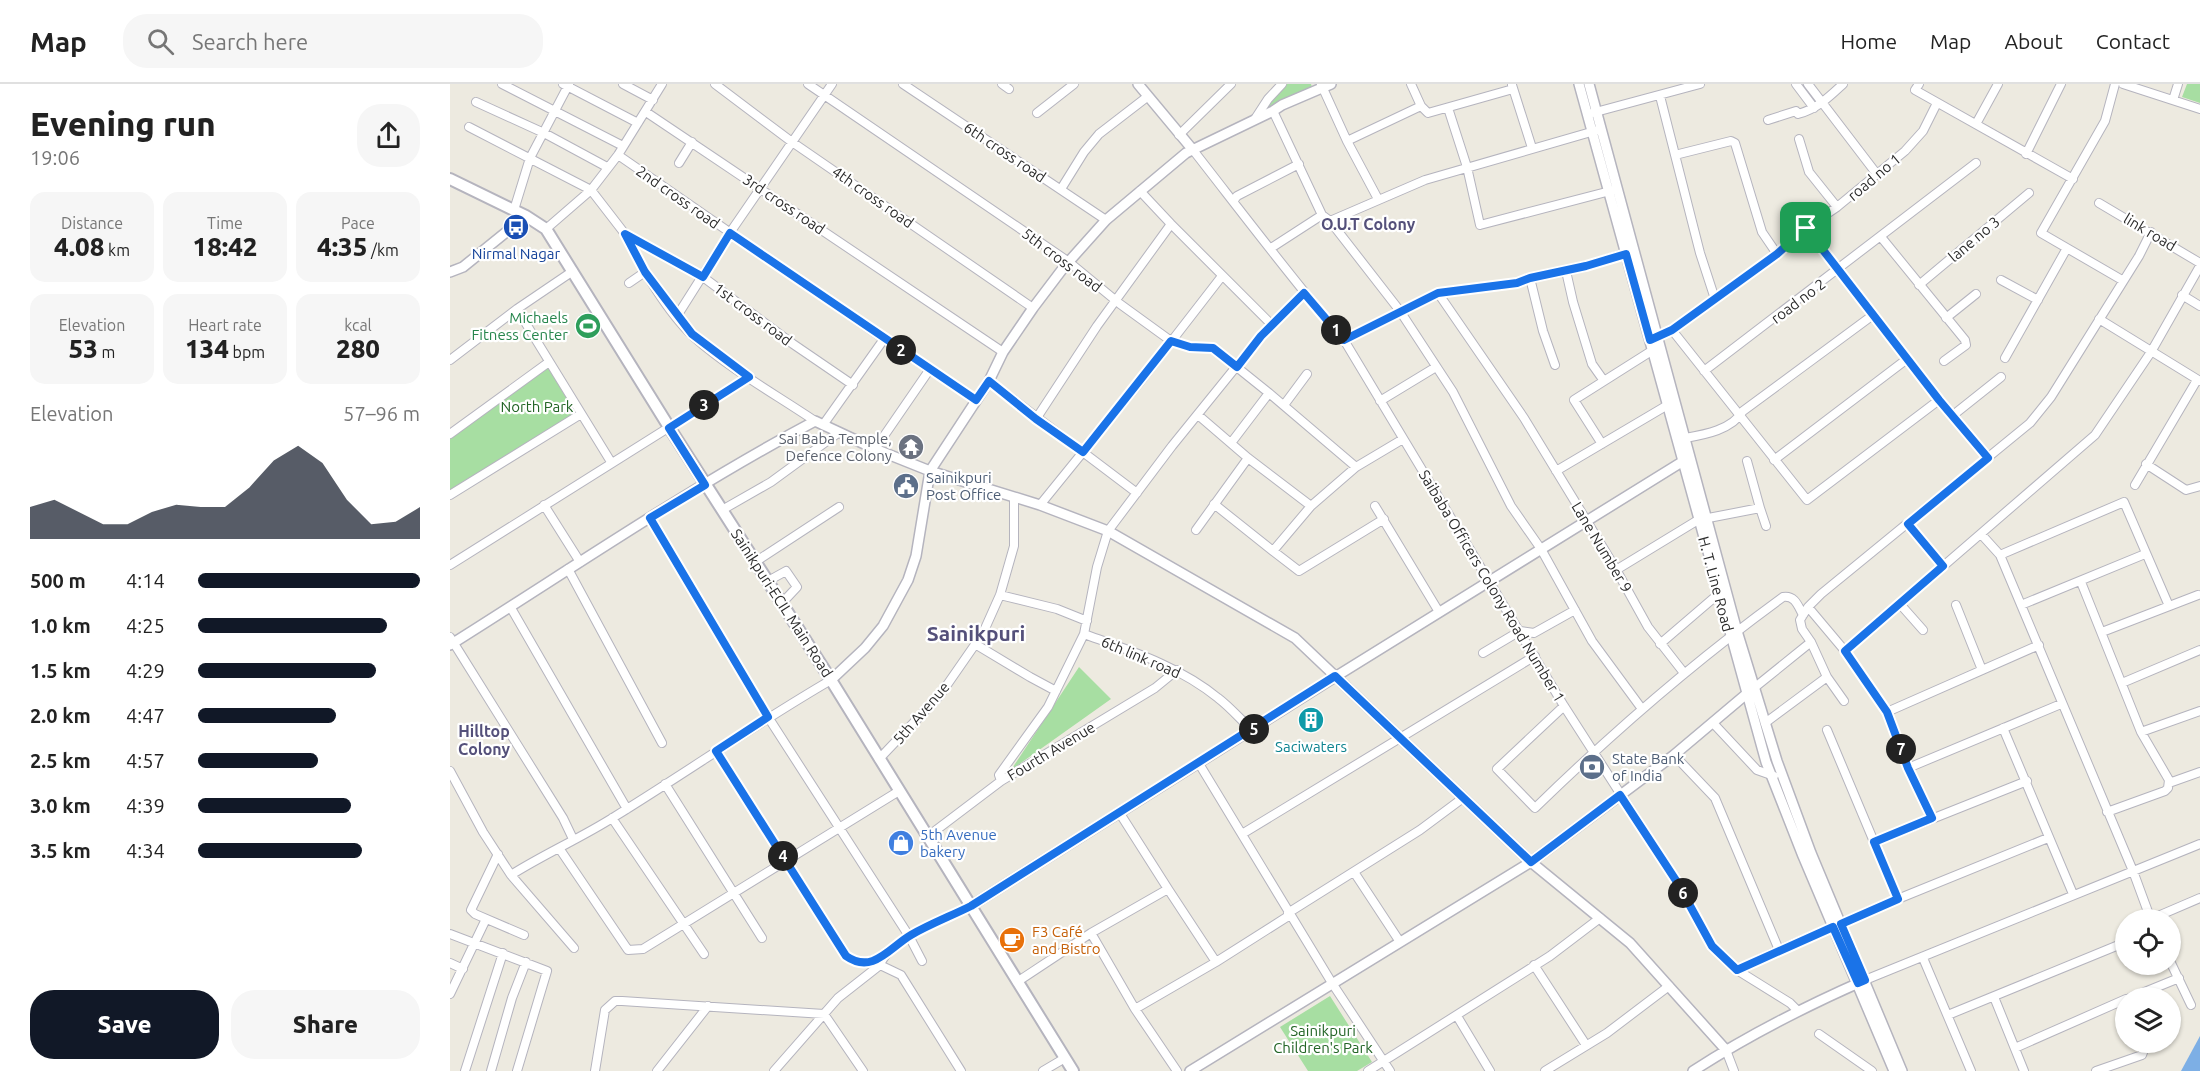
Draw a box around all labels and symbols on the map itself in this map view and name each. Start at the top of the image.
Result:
street label: 6th cross road [961,118,1049,186]
street label: road no 1 [1844,150,1904,204]
street label: 2nd cross road [633,162,723,232]
street label: 4th cross road [829,163,917,231]
street label: 3rd cross road [740,170,828,238]
pin [1780,202,1831,253]
street label: link road [2121,210,2179,254]
bus stop icon: Nirmal Nagar [501,212,531,242]
street label: lane no 3 [1945,213,2003,265]
district label: O.U.T Colony [1321,215,1416,233]
street label: 5th cross road [1019,225,1105,295]
place label: Nirmal Nagar [472,245,561,262]
street label: road no 2 [1767,275,1829,327]
street label: 1st cross road [711,279,795,349]
place label: Michaels Fitness Center [471,309,568,343]
sports icon: Michaels Fitness Center [573,311,603,341]
pin: 1 [1321,315,1351,345]
pin: 2 [886,335,916,365]
pin: 3 [689,390,719,420]
park label: North Park [501,398,574,415]
place label: Sai Baba Temple, Defence Colony [779,430,892,464]
temple icon: Sai Baba Temple, Defence Colony [896,432,926,462]
street label: Saibaba Officers Colony Road Number 1 [1416,467,1568,705]
place label: Sainikpuri Post Office [926,469,1001,503]
public building icon: Sainikpuri Post Office [891,471,921,501]
street label: Lane Number 9 [1568,499,1636,595]
street label: Sainikpuri-ECIL Main Road [728,526,836,680]
street label: H. T. Line Road [1695,534,1737,634]
district label: Sainikpuri [927,621,1025,645]
street label: 6th link road [1099,633,1183,681]
street label: 5th Avenue [889,678,953,748]
building icon: Saciwaters [1296,705,1326,735]
pin: 5 [1239,714,1269,744]
street label: Fourth Avenue [1004,718,1098,784]
district label: Hilltop Colony [458,722,510,758]
pin: 7 [1886,734,1916,764]
place label: Saciwaters [1275,738,1347,755]
place label: State Bank of India [1612,750,1685,784]
bank icon: State Bank of India [1577,752,1607,782]
place label: 5th Avenue bakery [920,826,997,860]
shop icon: 5th Avenue bakery [886,828,916,858]
pin: 4 [768,841,798,871]
pin: 6 [1668,878,1698,908]
place label: F3 Café and Bistro [1032,923,1101,957]
cafe icon: F3 Café and Bistro [997,925,1027,955]
park label: Sainikpuri Children's Park [1273,1022,1373,1056]

